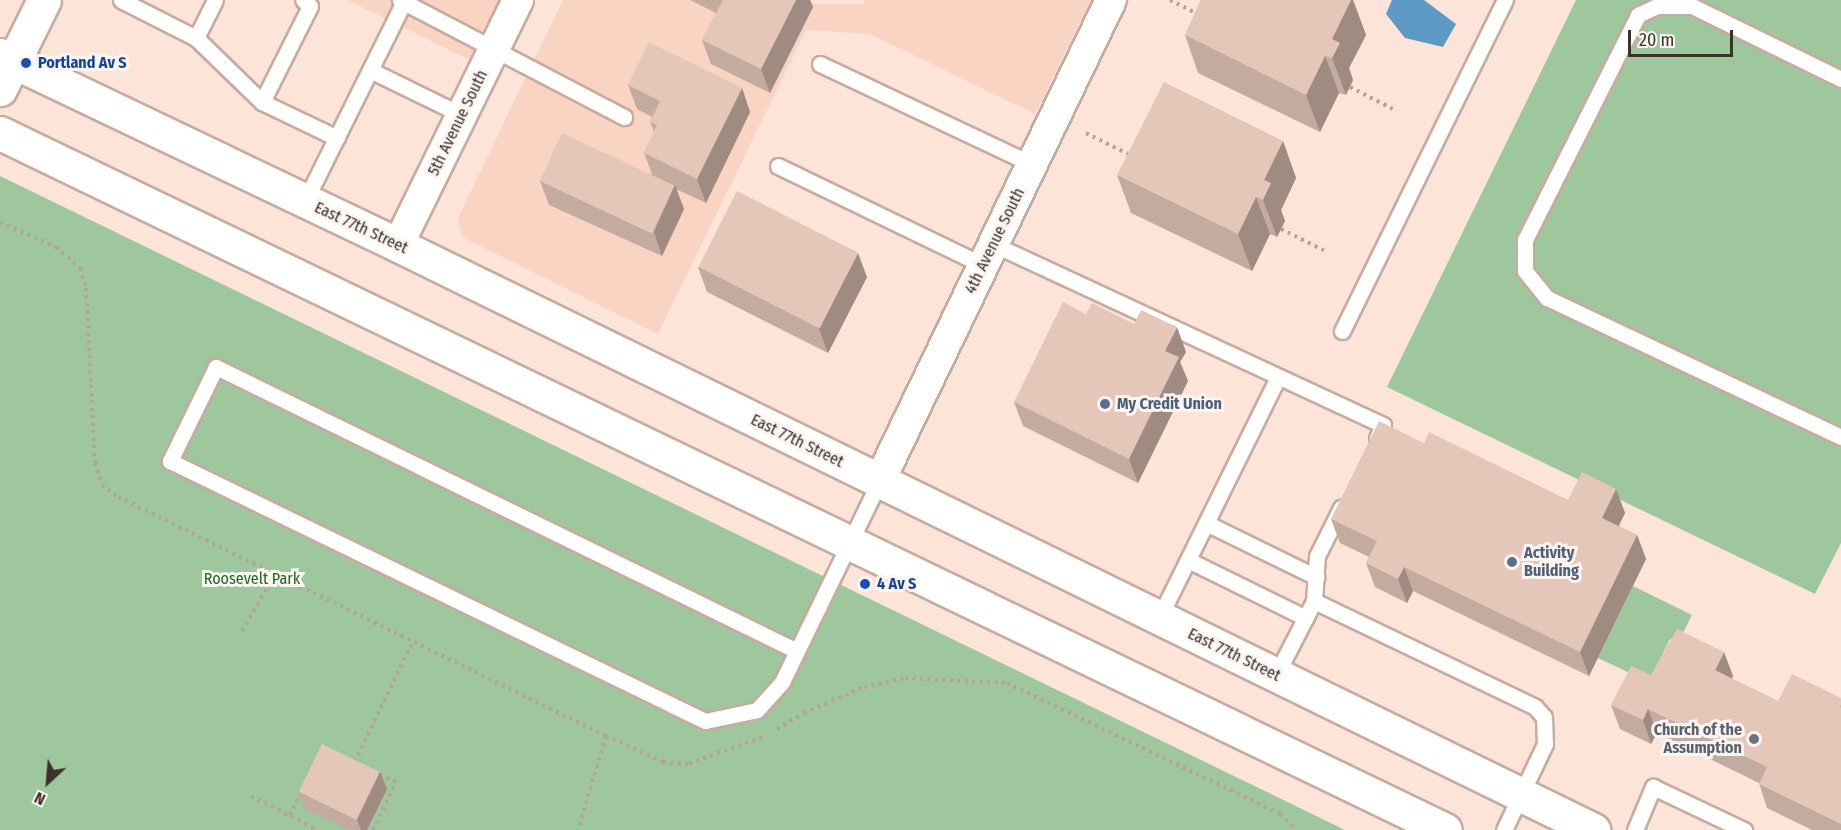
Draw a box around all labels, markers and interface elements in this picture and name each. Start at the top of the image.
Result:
scale bar [1631,18,1736,56]
text: 20 m [1639,29,1674,51]
place label: Portland Av S [38,53,127,73]
marker: Portland Av S [19,56,33,70]
street label: 5th Avenue South [424,67,492,179]
street label: 4th Avenue South [961,185,1029,297]
street label: East 77th Street [311,198,411,258]
place label: My Credit Union [1117,394,1222,414]
marker: My Credit Union [1098,397,1112,411]
street label: East 77th Street [748,410,846,472]
place label: Activity Building [1524,543,1579,581]
marker: Activity Building [1505,555,1519,569]
park label: Roosevelt Park [204,569,300,589]
place label: 4 Av S [877,574,916,594]
marker: 4 Av S [858,577,872,591]
street label: East 77th Street [1185,624,1283,686]
place label: Church of the Assumption [1654,720,1742,758]
marker: Church of the Assumption [1747,732,1761,746]
north arrow [18,752,78,812]
text: N [31,788,48,809]

